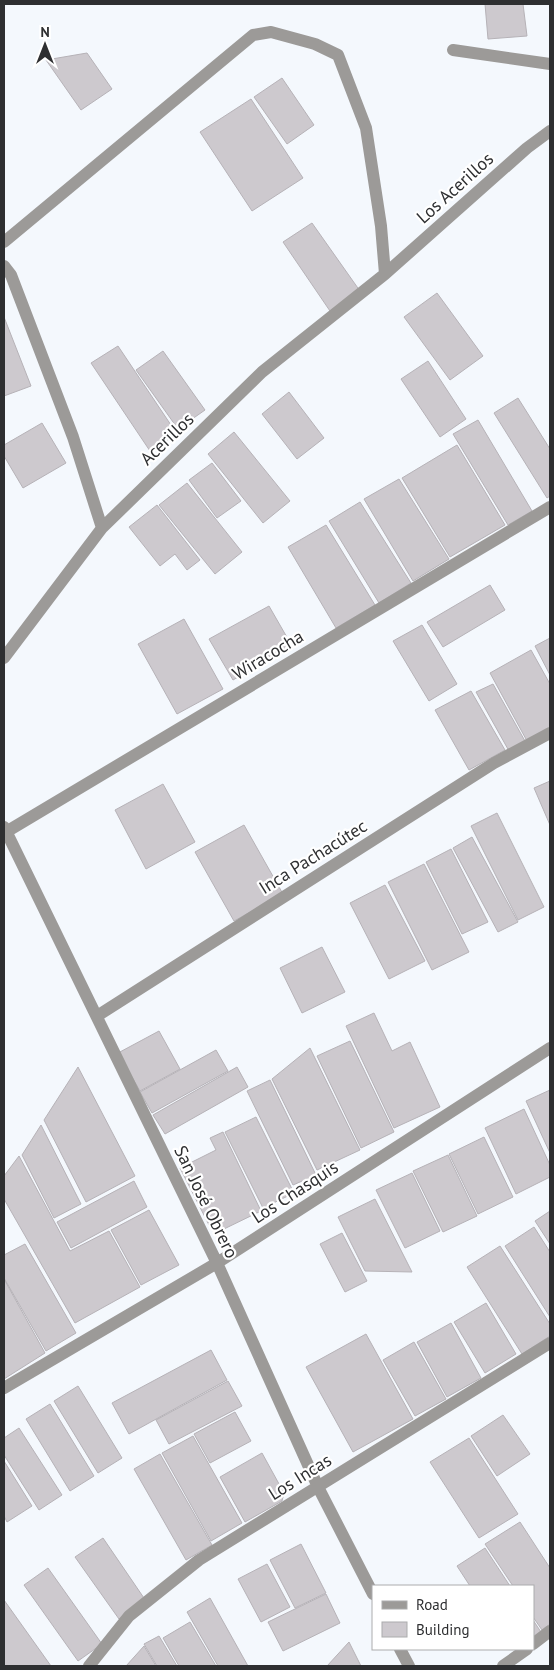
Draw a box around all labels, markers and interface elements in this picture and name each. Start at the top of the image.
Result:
north arrow [20,20,70,70]
text: N [40,23,50,41]
street label: Los Acerillos [411,147,498,228]
street label: Acerillos [135,408,198,470]
street label: Wiracocha [228,624,308,685]
street label: Inca Pachacútec [254,814,371,899]
street label: San José Obrero [169,1142,244,1262]
street label: Los Chasquis [247,1155,342,1228]
street label: Los Incas [264,1448,336,1505]
legend [372,1585,534,1650]
text: Road [416,1595,448,1614]
text: Building [416,1620,470,1639]

